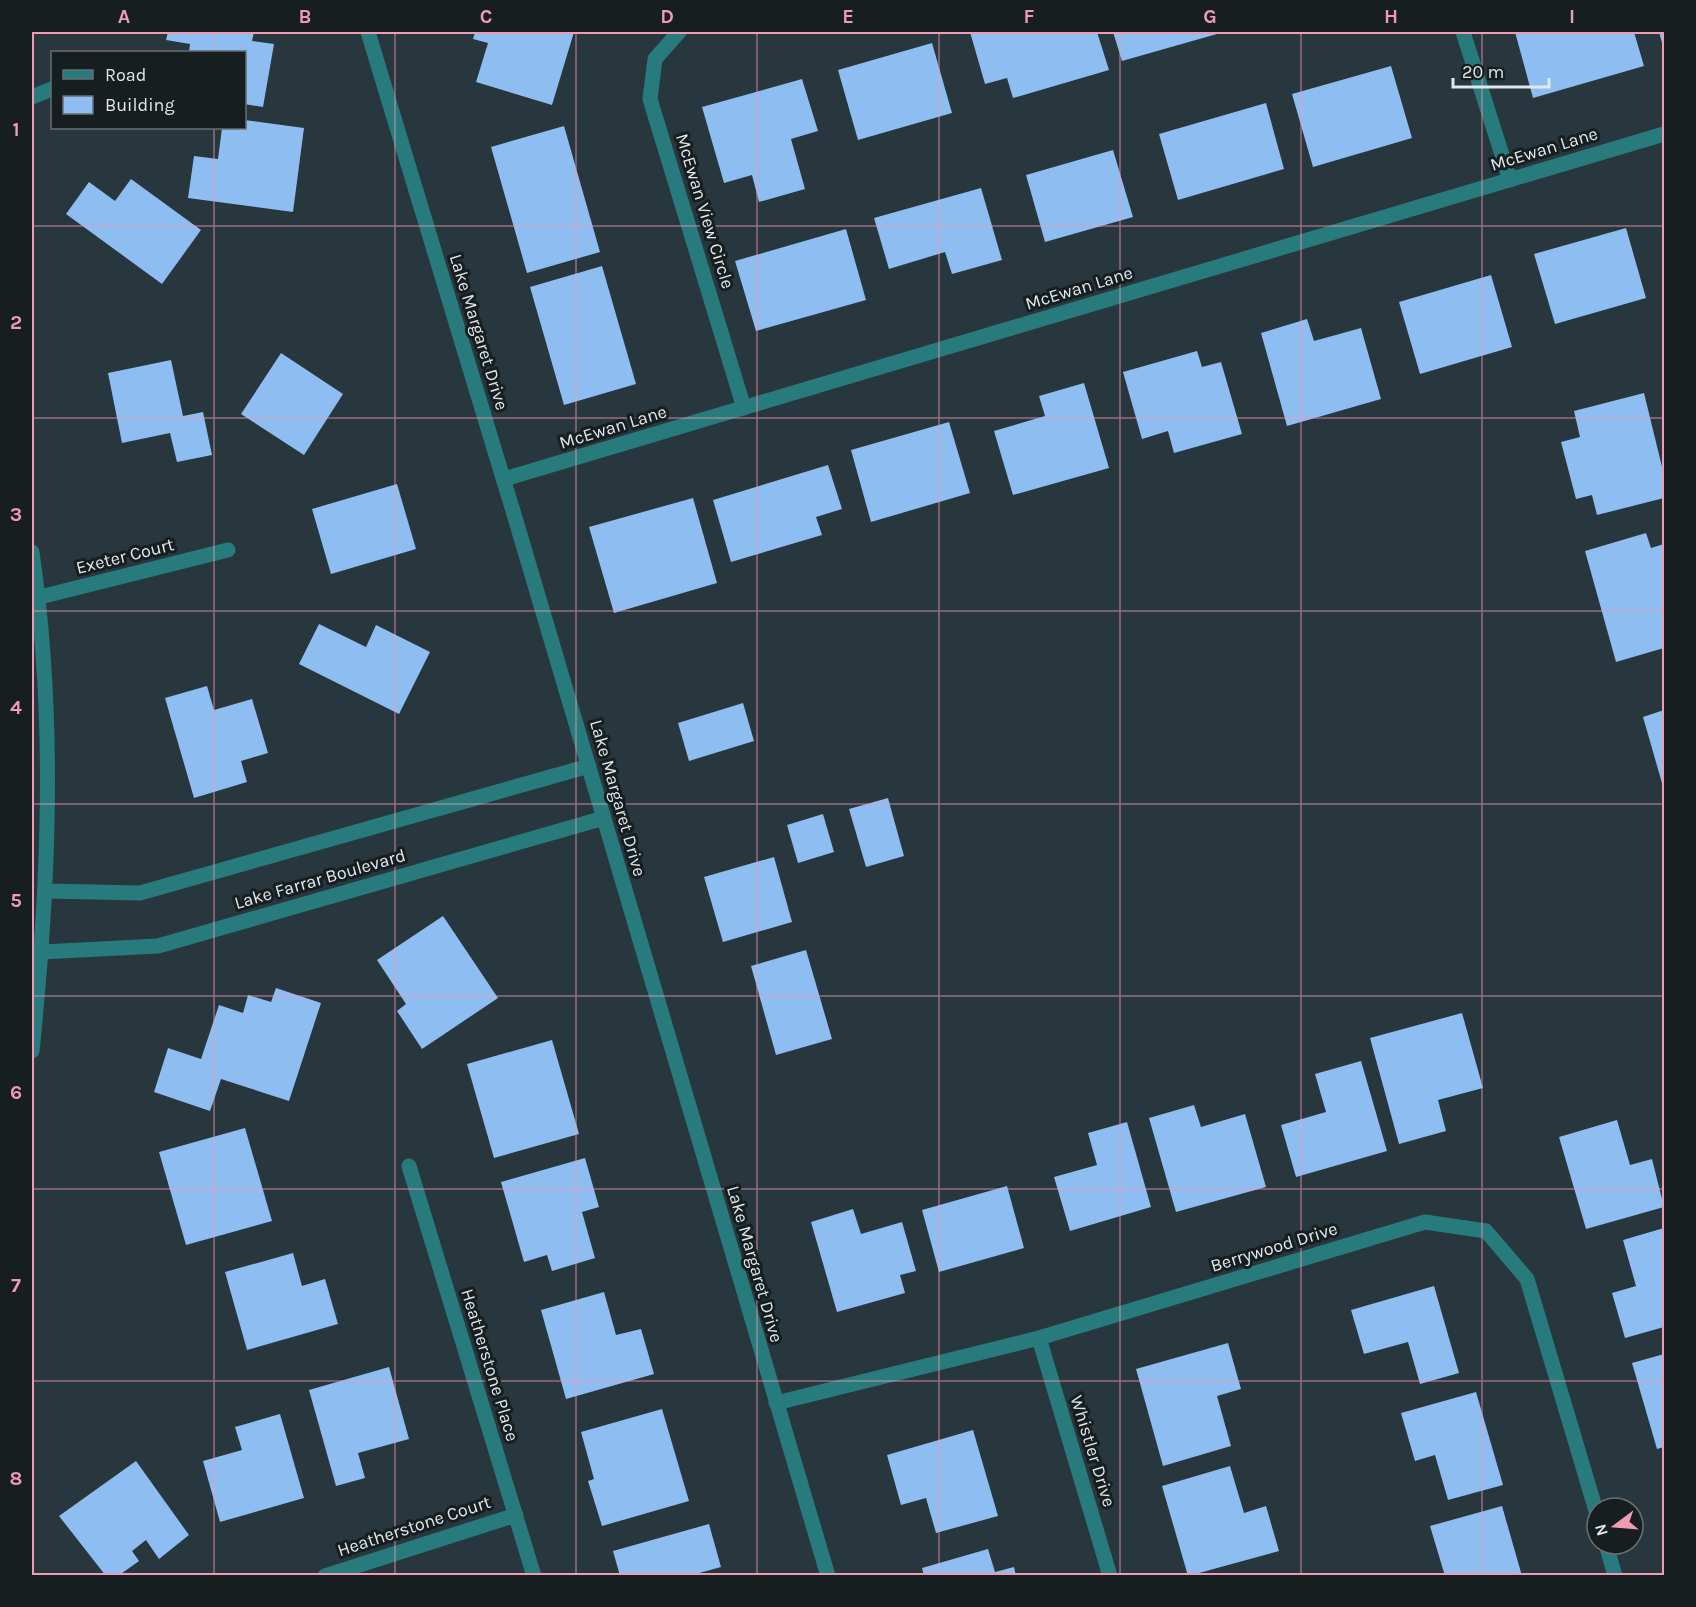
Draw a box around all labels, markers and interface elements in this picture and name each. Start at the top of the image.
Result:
text: A [118,5,131,28]
text: B [299,5,311,28]
text: C [480,5,492,28]
text: D [660,5,674,28]
text: E [842,5,854,28]
text: F [1024,5,1035,28]
text: G [1203,5,1217,28]
text: H [1384,5,1398,28]
text: I [1569,5,1575,28]
legend [51,51,246,129]
scale bar [1453,51,1549,89]
text: 20 m [1462,61,1504,83]
text: Road [105,64,146,86]
text: Building [105,94,175,116]
text: 1 [12,118,20,141]
street label: McEwan Lane [1488,122,1600,176]
street label: McEwan View Circle [671,131,739,291]
street label: Lake Margaret Drive [445,251,513,413]
street label: McEwan Lane [1023,261,1135,315]
text: 2 [10,311,22,334]
street label: McEwan Lane [557,400,669,454]
text: 3 [10,503,22,526]
street label: Exeter Court [74,533,177,579]
text: 4 [10,696,22,719]
street label: Lake Margaret Drive [585,717,651,879]
street label: Lake Farrar Boulevard [232,844,408,914]
text: 5 [10,889,22,912]
text: 6 [10,1081,22,1104]
street label: Lake Margaret Drive [722,1183,788,1345]
street label: Berrywood Drive [1208,1217,1340,1277]
text: 7 [11,1274,21,1297]
street label: Heatherstone Place [456,1286,524,1444]
street label: Whistler Drive [1066,1392,1120,1510]
text: 8 [10,1467,22,1490]
street label: Heatherstone Court [334,1491,494,1561]
north arrow [1585,1496,1645,1556]
text: N [1590,1522,1612,1538]

